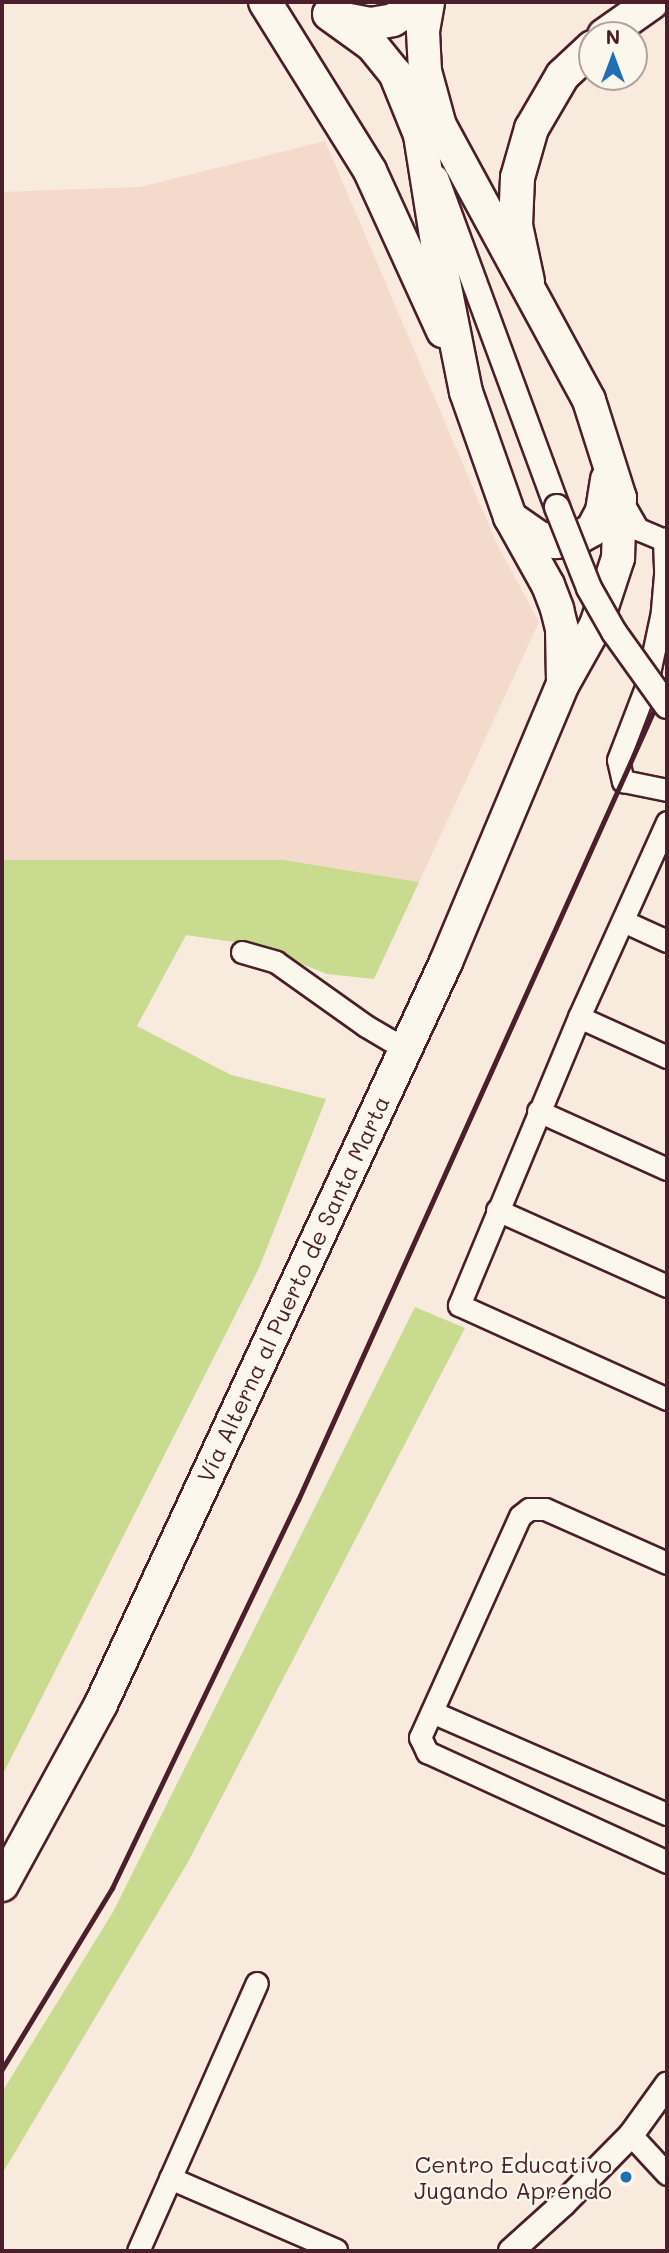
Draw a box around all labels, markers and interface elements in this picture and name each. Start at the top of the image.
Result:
north arrow [578,21,648,91]
text: N [606,24,620,49]
street label: Vía Alterna al Puerto de Santa Marta [191,1091,395,1487]
place label: Centro Educativo Jugando Aprendo [414,2150,612,2204]
marker: Centro Educativo Jugando Aprendo [618,2169,634,2185]

